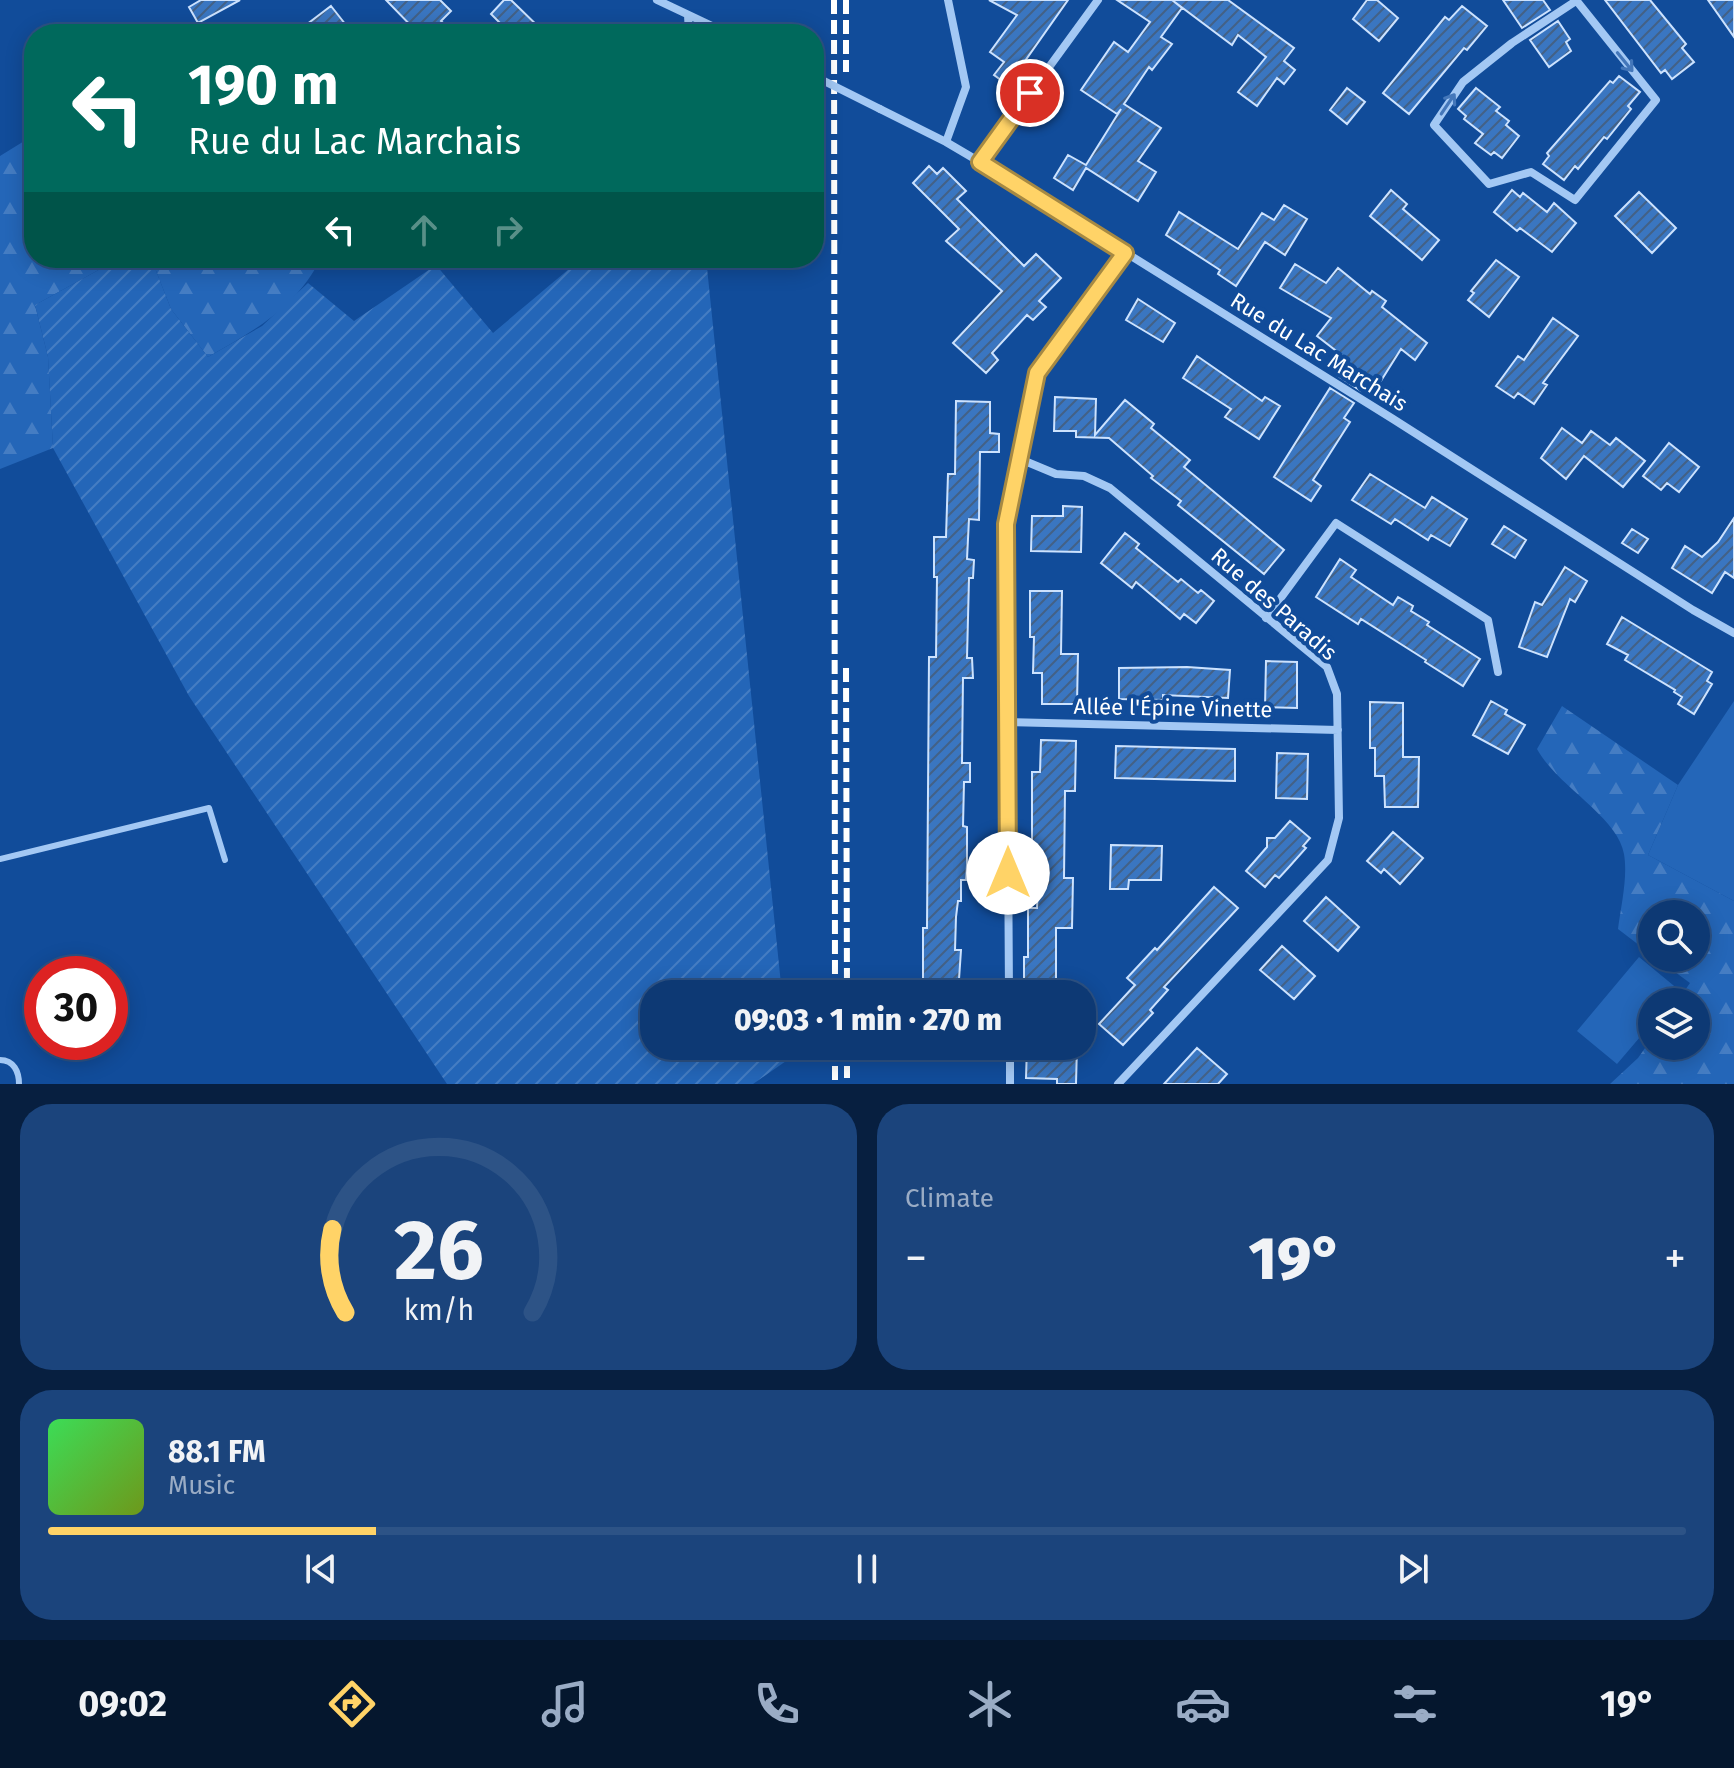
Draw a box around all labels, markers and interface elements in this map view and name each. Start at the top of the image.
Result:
one-way arrow [1616,51,1634,72]
text: 190 m [188,52,339,119]
icon: left [56,56,160,160]
pin [996,59,1064,127]
icon: arrive [1008,71,1052,115]
one-way arrow [1440,94,1456,116]
text: Rue du Lac Marchais [188,120,521,164]
icon: left [318,208,362,252]
icon: ahead [402,208,446,252]
icon: right [486,208,530,252]
street label: Rue du Lac Marchais [1226,287,1412,417]
street label: Rue des Paradis [1205,542,1343,666]
street label: Allée l'Épine Vinette [1074,693,1272,723]
position arrow [966,831,1050,915]
map controls [1638,900,1710,1060]
button: search [1638,900,1710,972]
speed limit sign: 30 [24,956,128,1060]
button: layers [1638,988,1710,1060]
text: 09:03 · 1 min · 270 m [734,1002,1002,1038]
text: Climate [905,1183,994,1214]
text: 26 [394,1201,483,1301]
text: 19° [1249,1223,1342,1295]
text: − [905,1232,927,1285]
text: + [1664,1232,1686,1285]
text: km/h [403,1293,474,1328]
text: 88.1 FM [168,1434,266,1470]
text: Music [168,1470,235,1501]
icon: previous [299,1547,343,1591]
icon: pause [845,1547,889,1591]
icon: next [1391,1547,1435,1591]
icon: directions [324,1676,380,1732]
icon: music [537,1676,593,1732]
icon: phone [749,1676,805,1732]
icon: climate [962,1676,1018,1732]
icon: car [1175,1676,1231,1732]
icon: filters [1387,1676,1443,1732]
text: 09:02 [78,1682,167,1726]
text: 19° [1600,1682,1656,1726]

